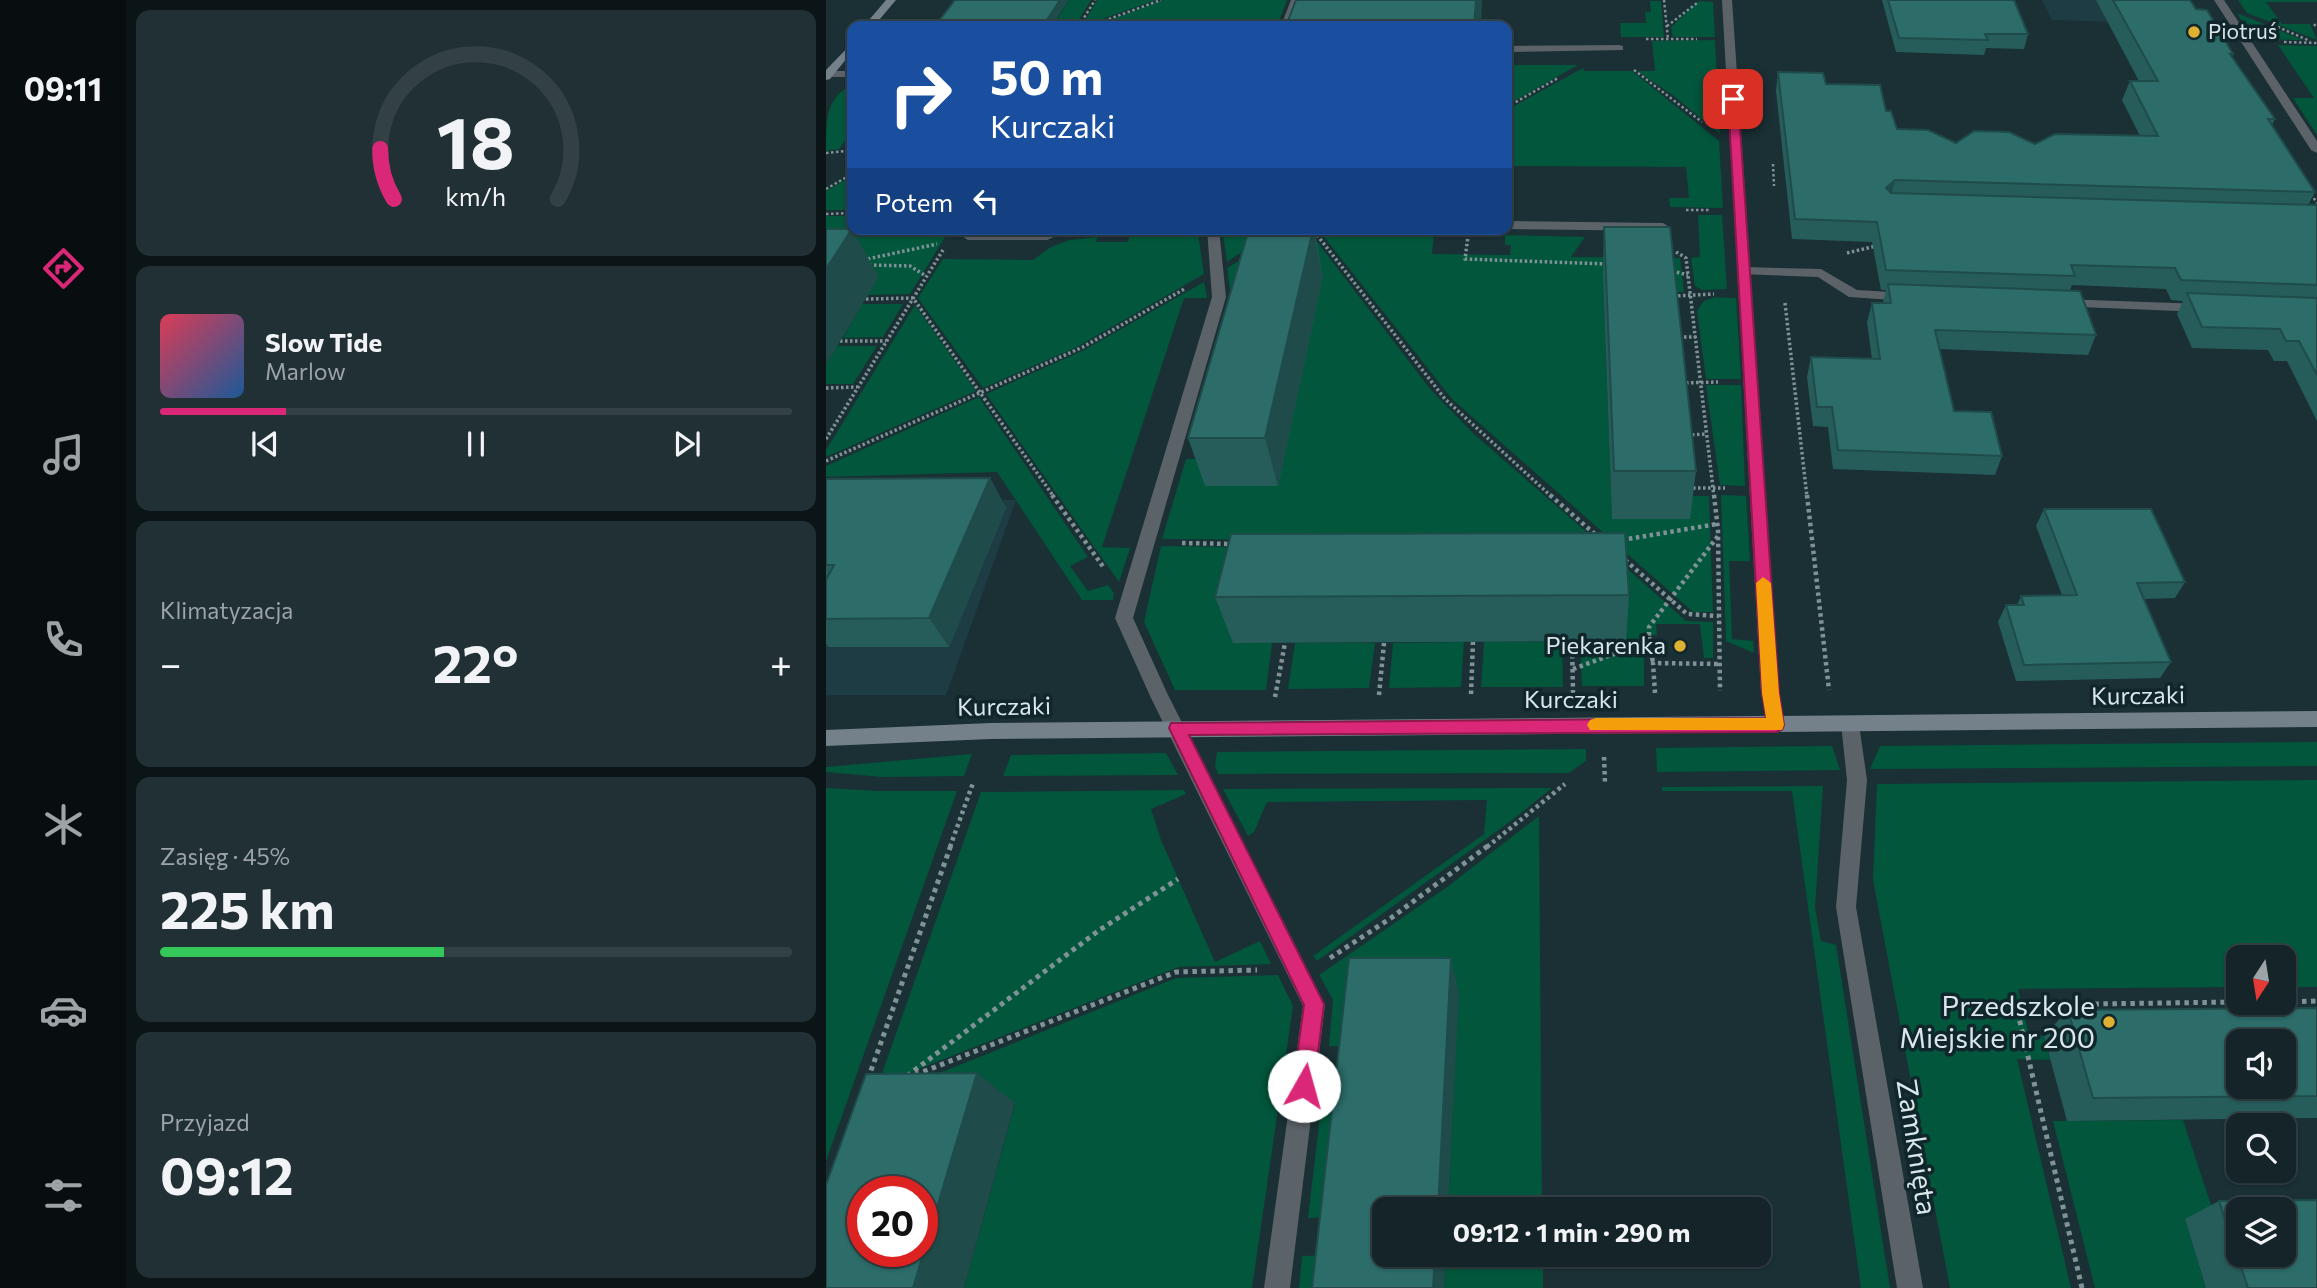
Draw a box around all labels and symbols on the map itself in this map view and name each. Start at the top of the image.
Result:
place label: Piotruś [2208,18,2277,43]
marker: Piotruś [2186,24,2202,40]
pin [1703,69,1763,129]
place label: Piekarenka [1545,630,1666,659]
marker: Piekarenka [1672,638,1688,654]
street label: Kurczaki [2091,679,2185,710]
street label: Kurczaki [1524,684,1618,713]
street label: Kurczaki [957,690,1051,721]
north arrow [2226,945,2296,1015]
place label: Przedszkole Miejskie nr 200 [1899,988,2095,1054]
marker: Przedszkole Miejskie nr 200 [2101,1014,2117,1030]
position arrow [1267,1049,1341,1123]
street label: Zamknięta [1890,1077,1945,1217]
speed limit sign: 20 [847,1176,938,1267]

